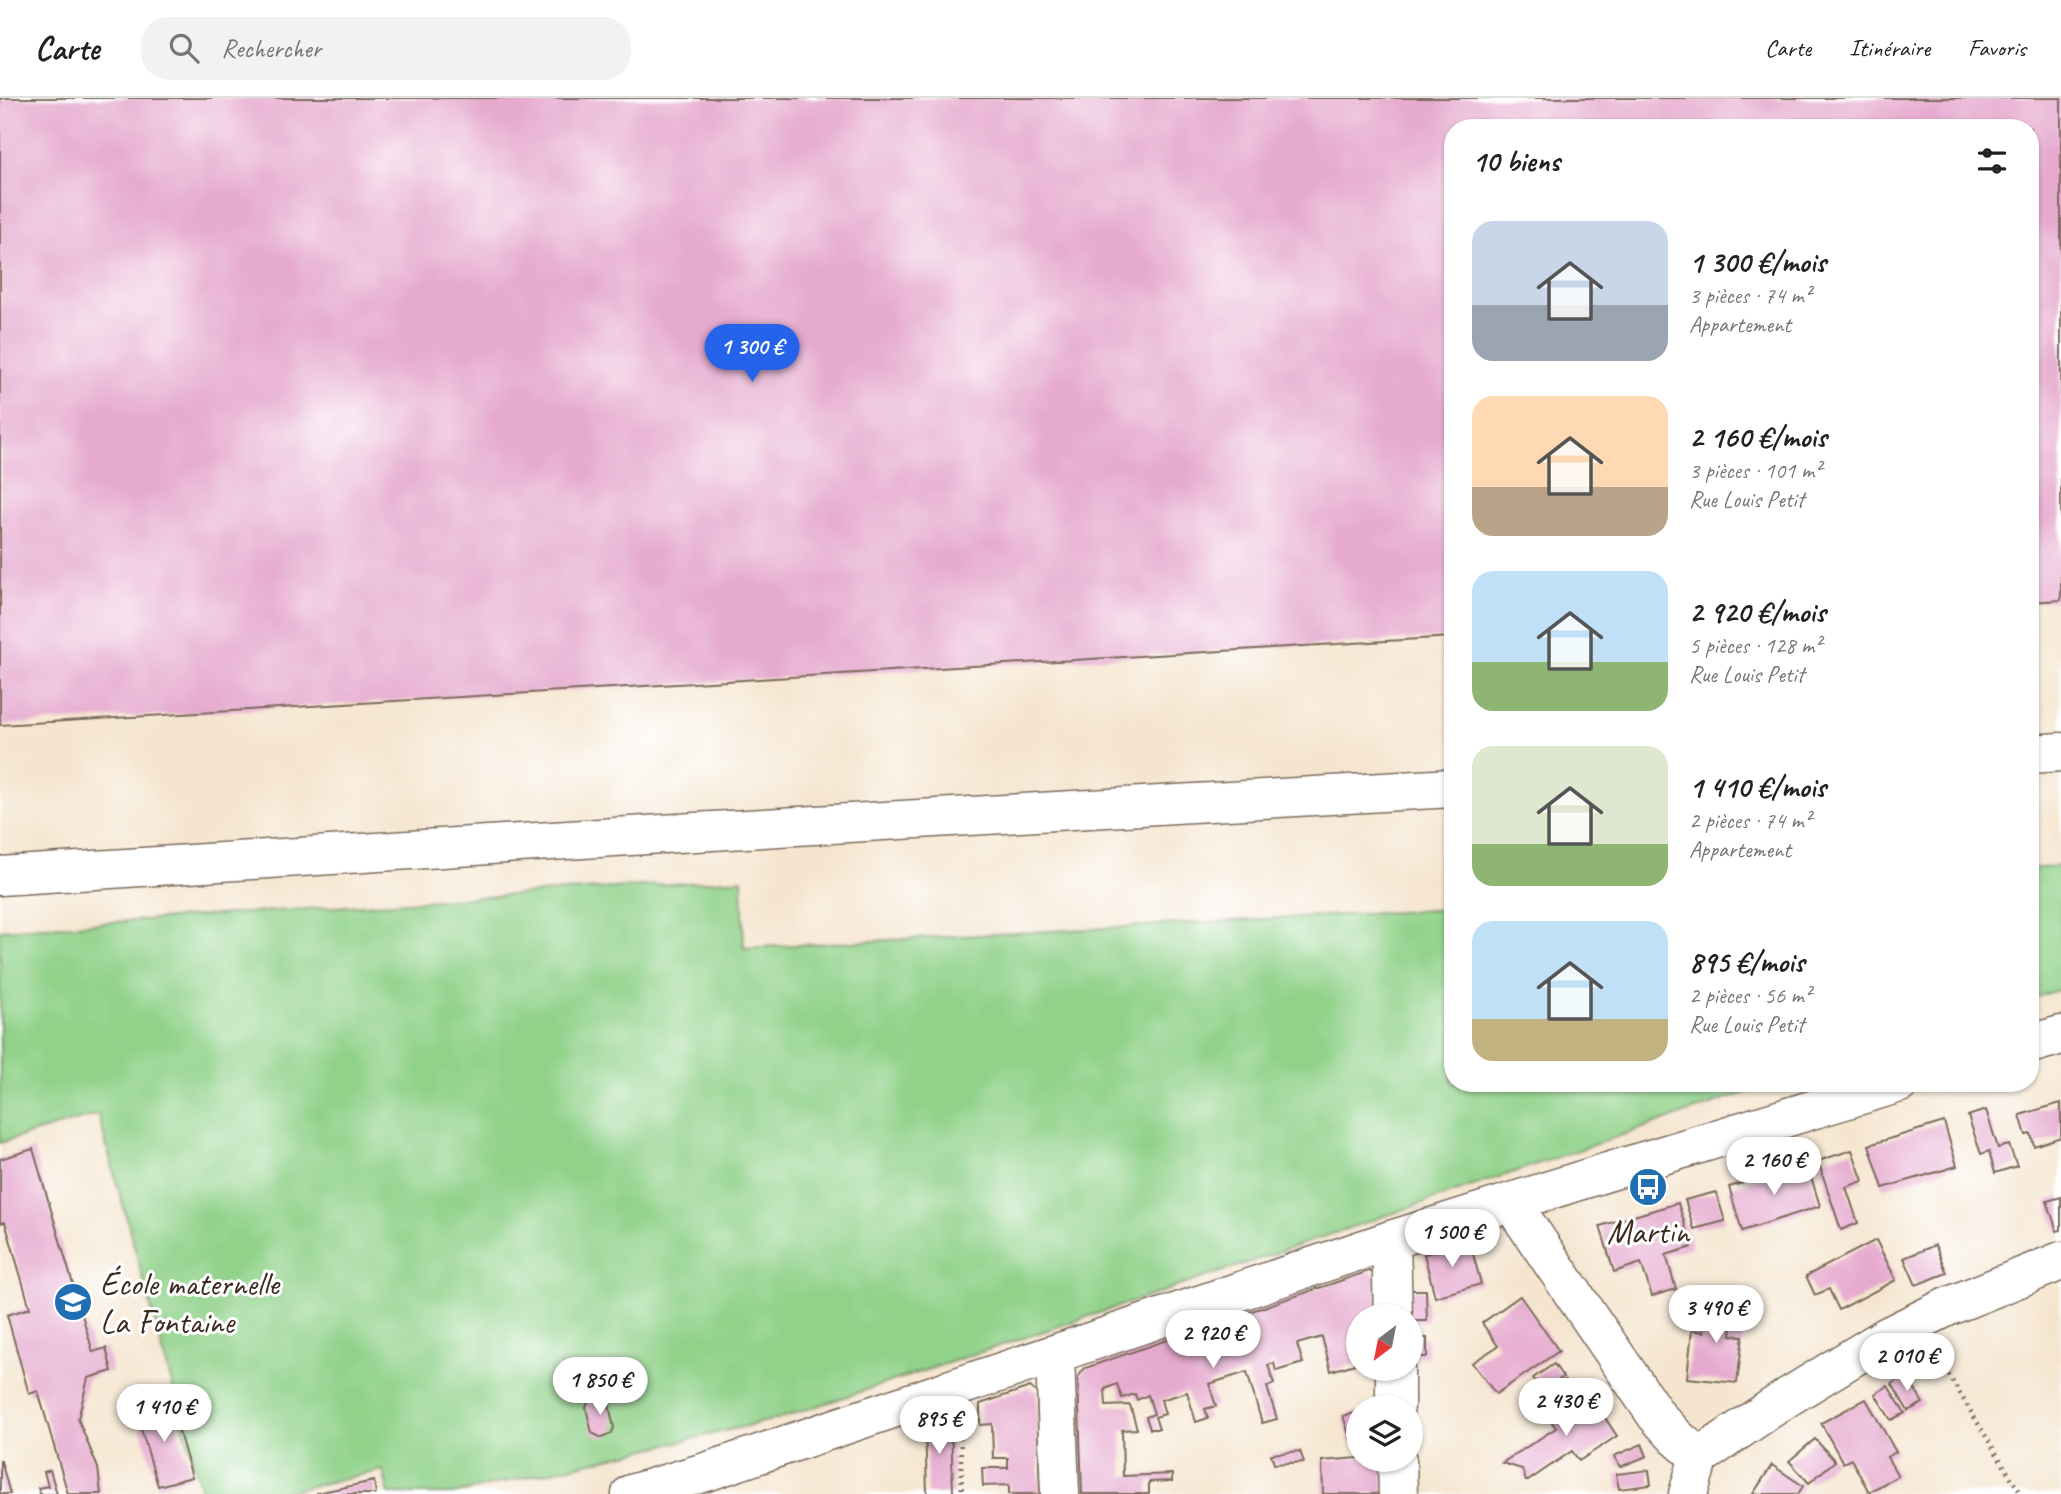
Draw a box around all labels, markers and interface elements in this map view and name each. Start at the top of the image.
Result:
search box [141,17,631,80]
text: Carte [35,27,99,69]
icon: search [165,29,203,67]
text: Rechercher [221,32,321,65]
text: Carte [1765,33,1811,63]
text: Itinéraire [1849,33,1930,63]
text: Favoris [1968,33,2026,63]
text: 10 biens [1472,142,1560,180]
icon: filters [1973,142,2011,180]
text: 1 300 €/mois [1689,243,1826,281]
icon: home [1528,249,1612,333]
text: 3 pièces · 74 m² [1689,281,1811,310]
text: Appartement [1689,310,1791,339]
pin: 1 300 € [687,324,817,384]
text: 1 300 € [721,332,783,361]
text: 2 160 €/mois [1689,418,1826,456]
icon: home [1528,424,1612,508]
text: 3 pièces · 101 m² [1689,456,1821,485]
text: Rue Louis Petit [1689,485,1804,514]
text: 2 920 €/mois [1689,593,1825,631]
icon: home [1528,599,1612,683]
text: 5 pièces · 128 m² [1689,631,1821,660]
text: Rue Louis Petit [1689,660,1804,689]
text: 1 410 €/mois [1689,768,1826,806]
icon: home [1528,774,1612,858]
text: 2 pièces · 74 m² [1689,806,1811,835]
text: Appartement [1689,835,1791,864]
text: 895 €/mois [1689,943,1804,981]
icon: home [1528,949,1612,1033]
text: 2 pièces · 56 m² [1689,981,1811,1010]
text: Rue Louis Petit [1689,1010,1804,1039]
pin: 2 160 € [1709,1138,1839,1197]
text: 2 160 € [1742,1145,1806,1174]
bus stop icon: Martin [1627,1166,1669,1208]
pin: 1 500 € [1387,1210,1517,1269]
place label: Martin [1607,1211,1691,1253]
text: 1 500 € [1421,1217,1483,1246]
place label: École maternelle La Fontaine [100,1263,281,1343]
school or university icon: École maternelle La Fontaine [52,1281,94,1323]
pin: 3 490 € [1651,1286,1781,1345]
text: 3 490 € [1685,1293,1747,1322]
north arrow [1346,1304,1423,1381]
map controls [1346,1304,1423,1472]
pin: 2 920 € [1148,1310,1278,1370]
text: 2 920 € [1182,1318,1244,1347]
pin: 2 010 € [1842,1334,1972,1393]
text: 2 010 € [1876,1341,1938,1370]
pin: 1 850 € [535,1358,665,1417]
text: 1 850 € [569,1365,631,1394]
pin: 2 430 € [1501,1378,1631,1438]
pin: 1 410 € [99,1384,229,1444]
text: 2 430 € [1535,1386,1597,1415]
text: 1 410 € [133,1392,195,1421]
button: layers [1346,1395,1423,1472]
pin: 895 € [890,1396,988,1456]
text: 895 € [916,1404,962,1433]

